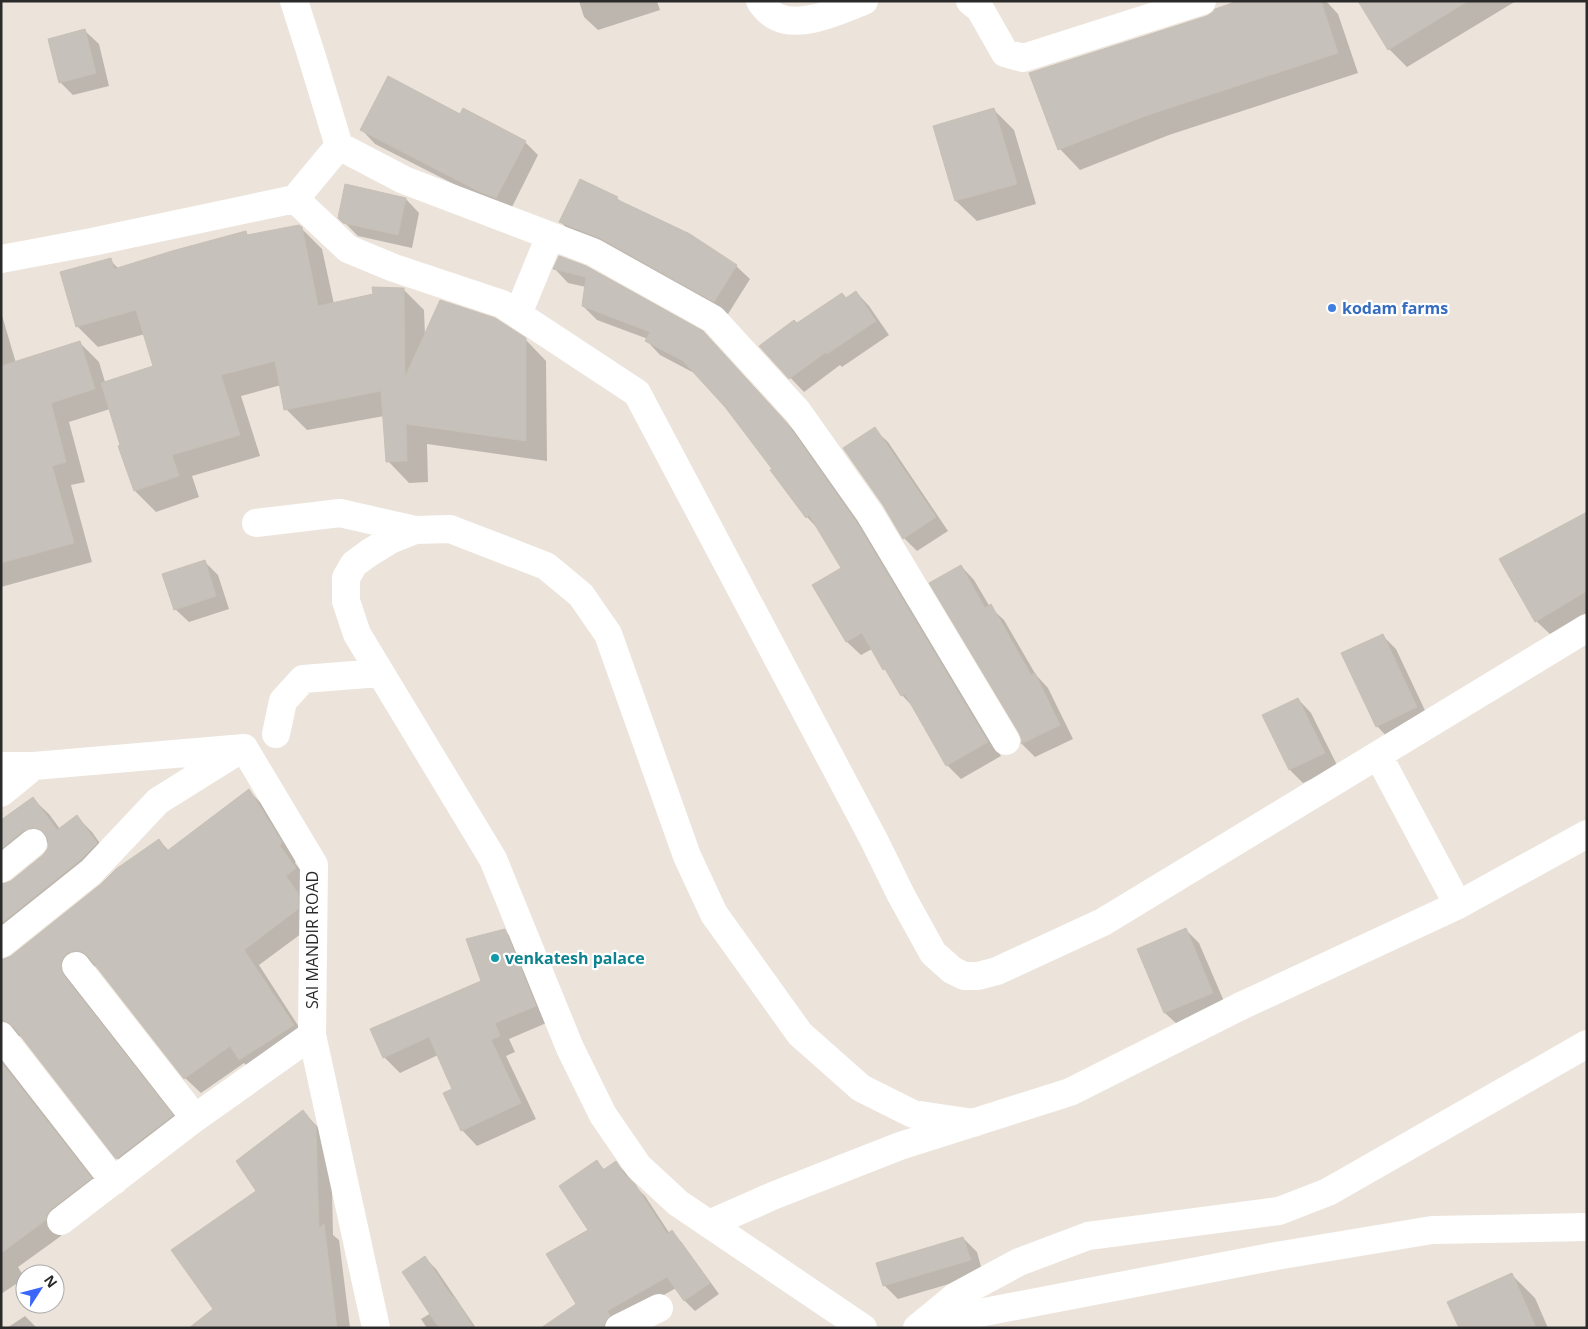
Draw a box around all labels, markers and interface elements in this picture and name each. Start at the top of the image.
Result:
place label: kodam farms [1342,297,1448,319]
marker: kodam farms [1326,302,1338,314]
street label: SAI MANDIR ROAD [301,871,323,1009]
place label: venkatesh palace [505,947,645,969]
marker: venkatesh palace [489,952,501,964]
north arrow [15,1264,65,1314]
text: N [40,1271,62,1291]

